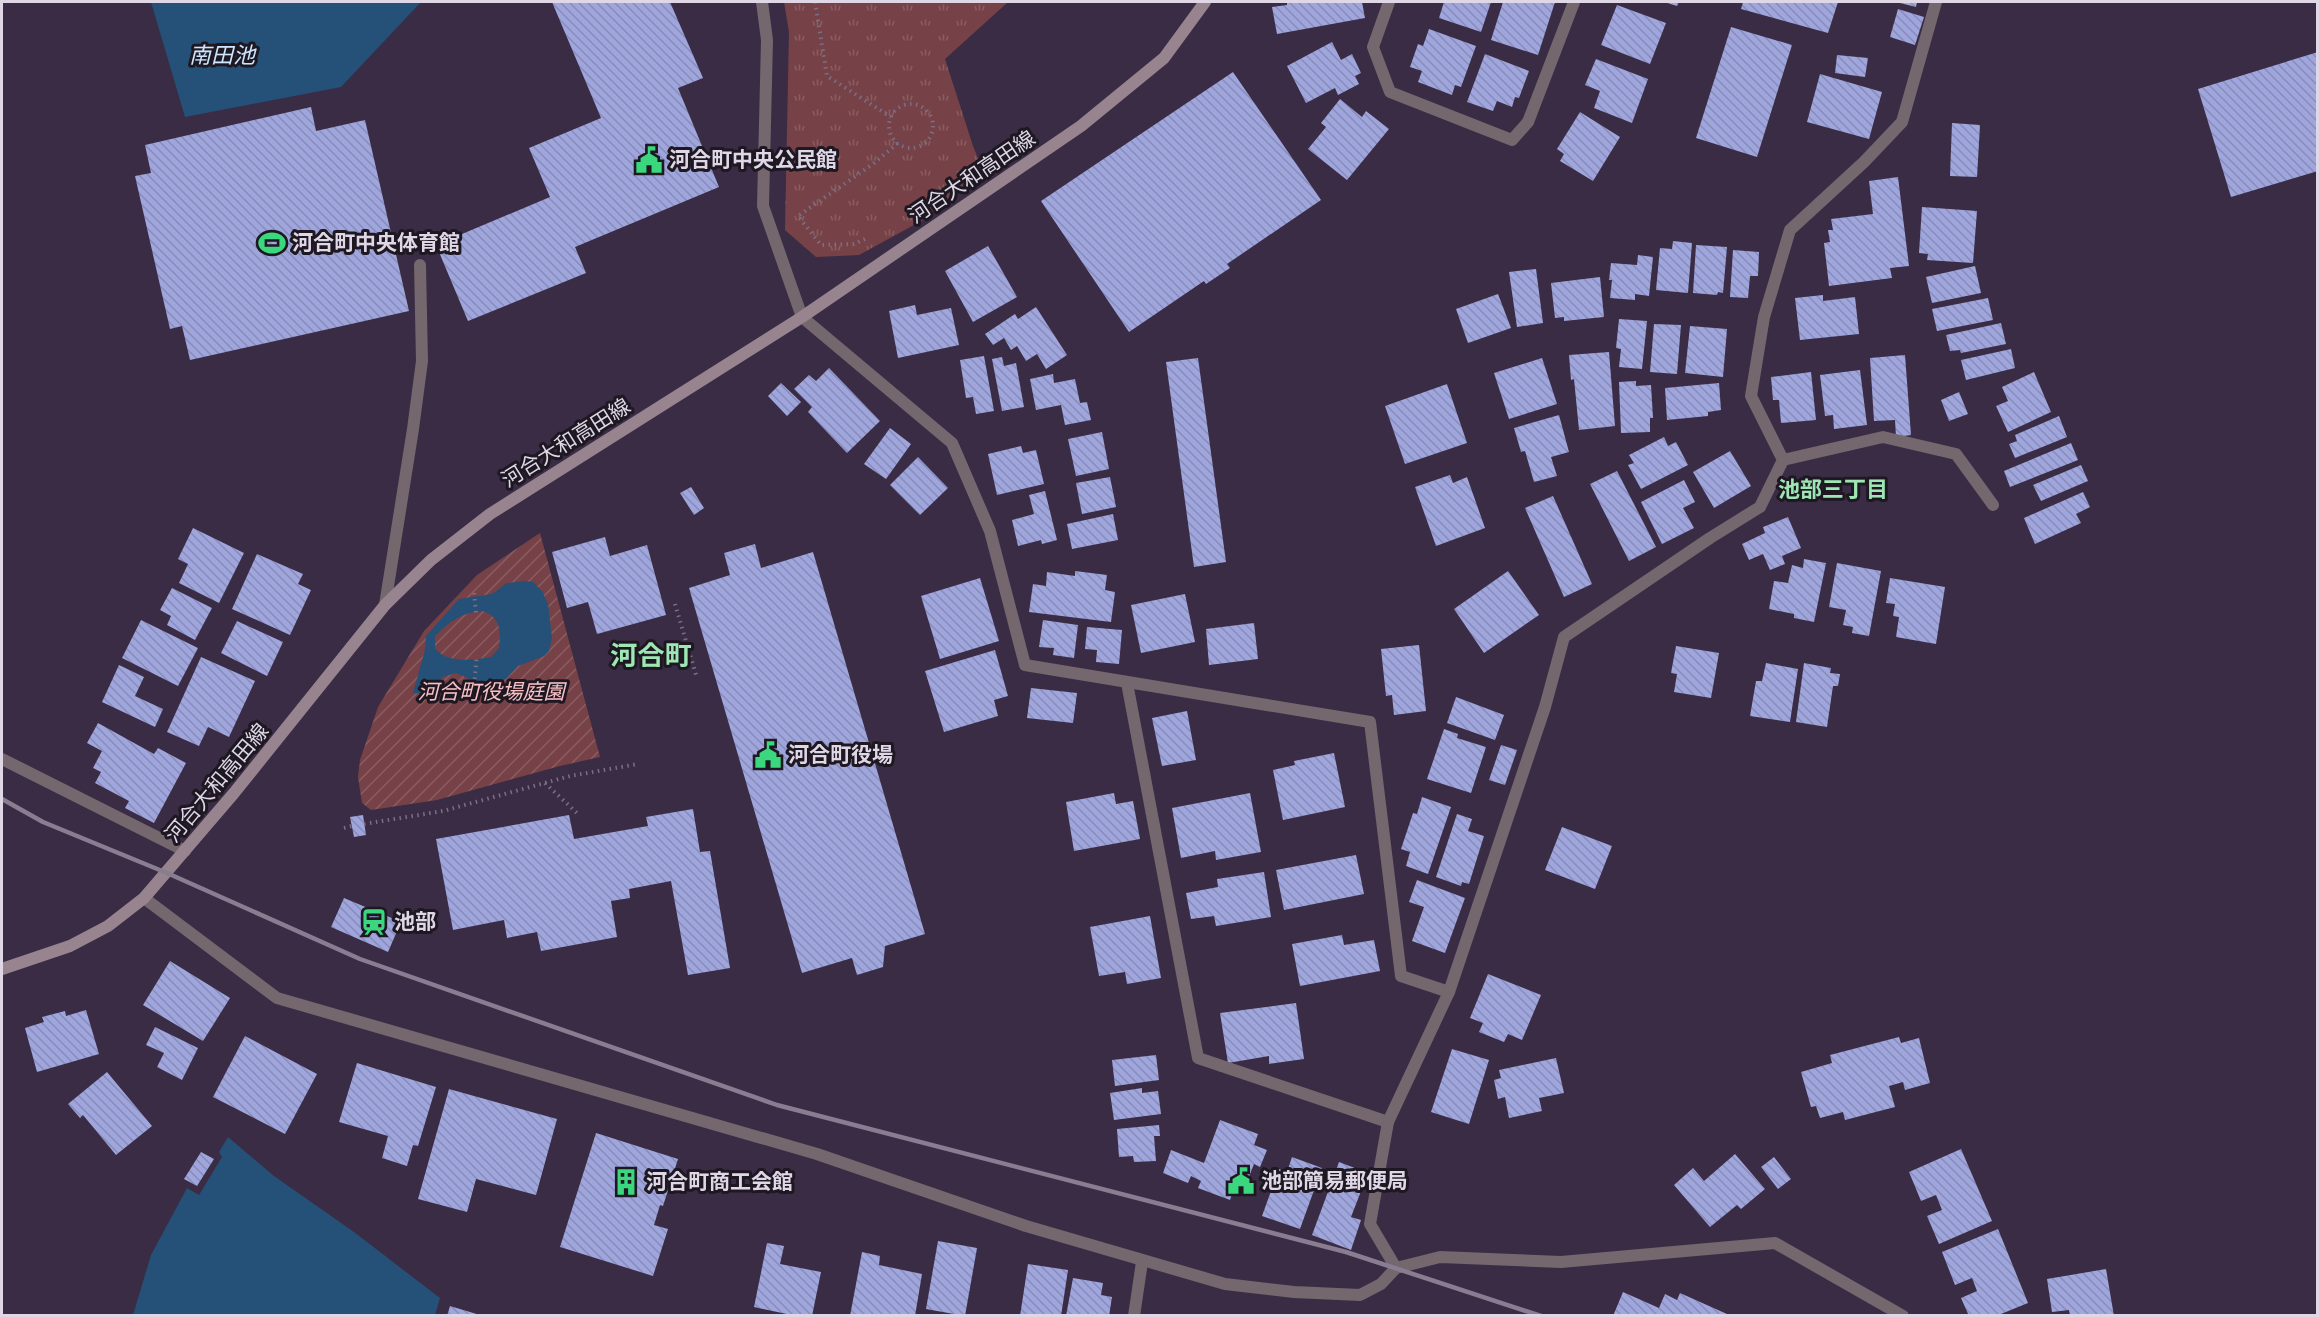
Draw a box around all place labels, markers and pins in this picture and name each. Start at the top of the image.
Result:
public building icon: 河合町中央公民館 [634,145,664,175]
place label: 河合町中央公民館 [669,147,837,172]
sports icon: 河合町中央体育館 [257,228,287,258]
place label: 河合町中央体育館 [292,230,460,255]
public building icon: 河合町役場 [753,740,783,770]
place label: 河合町役場 [788,742,893,767]
station icon: 池部 [359,907,389,937]
place label: 池部 [394,909,436,934]
public building icon: 池部簡易郵便局 [1226,1166,1256,1196]
building icon: 河合町商工会館 [611,1167,641,1197]
place label: 池部簡易郵便局 [1261,1168,1408,1193]
place label: 河合町商工会館 [646,1169,793,1194]

